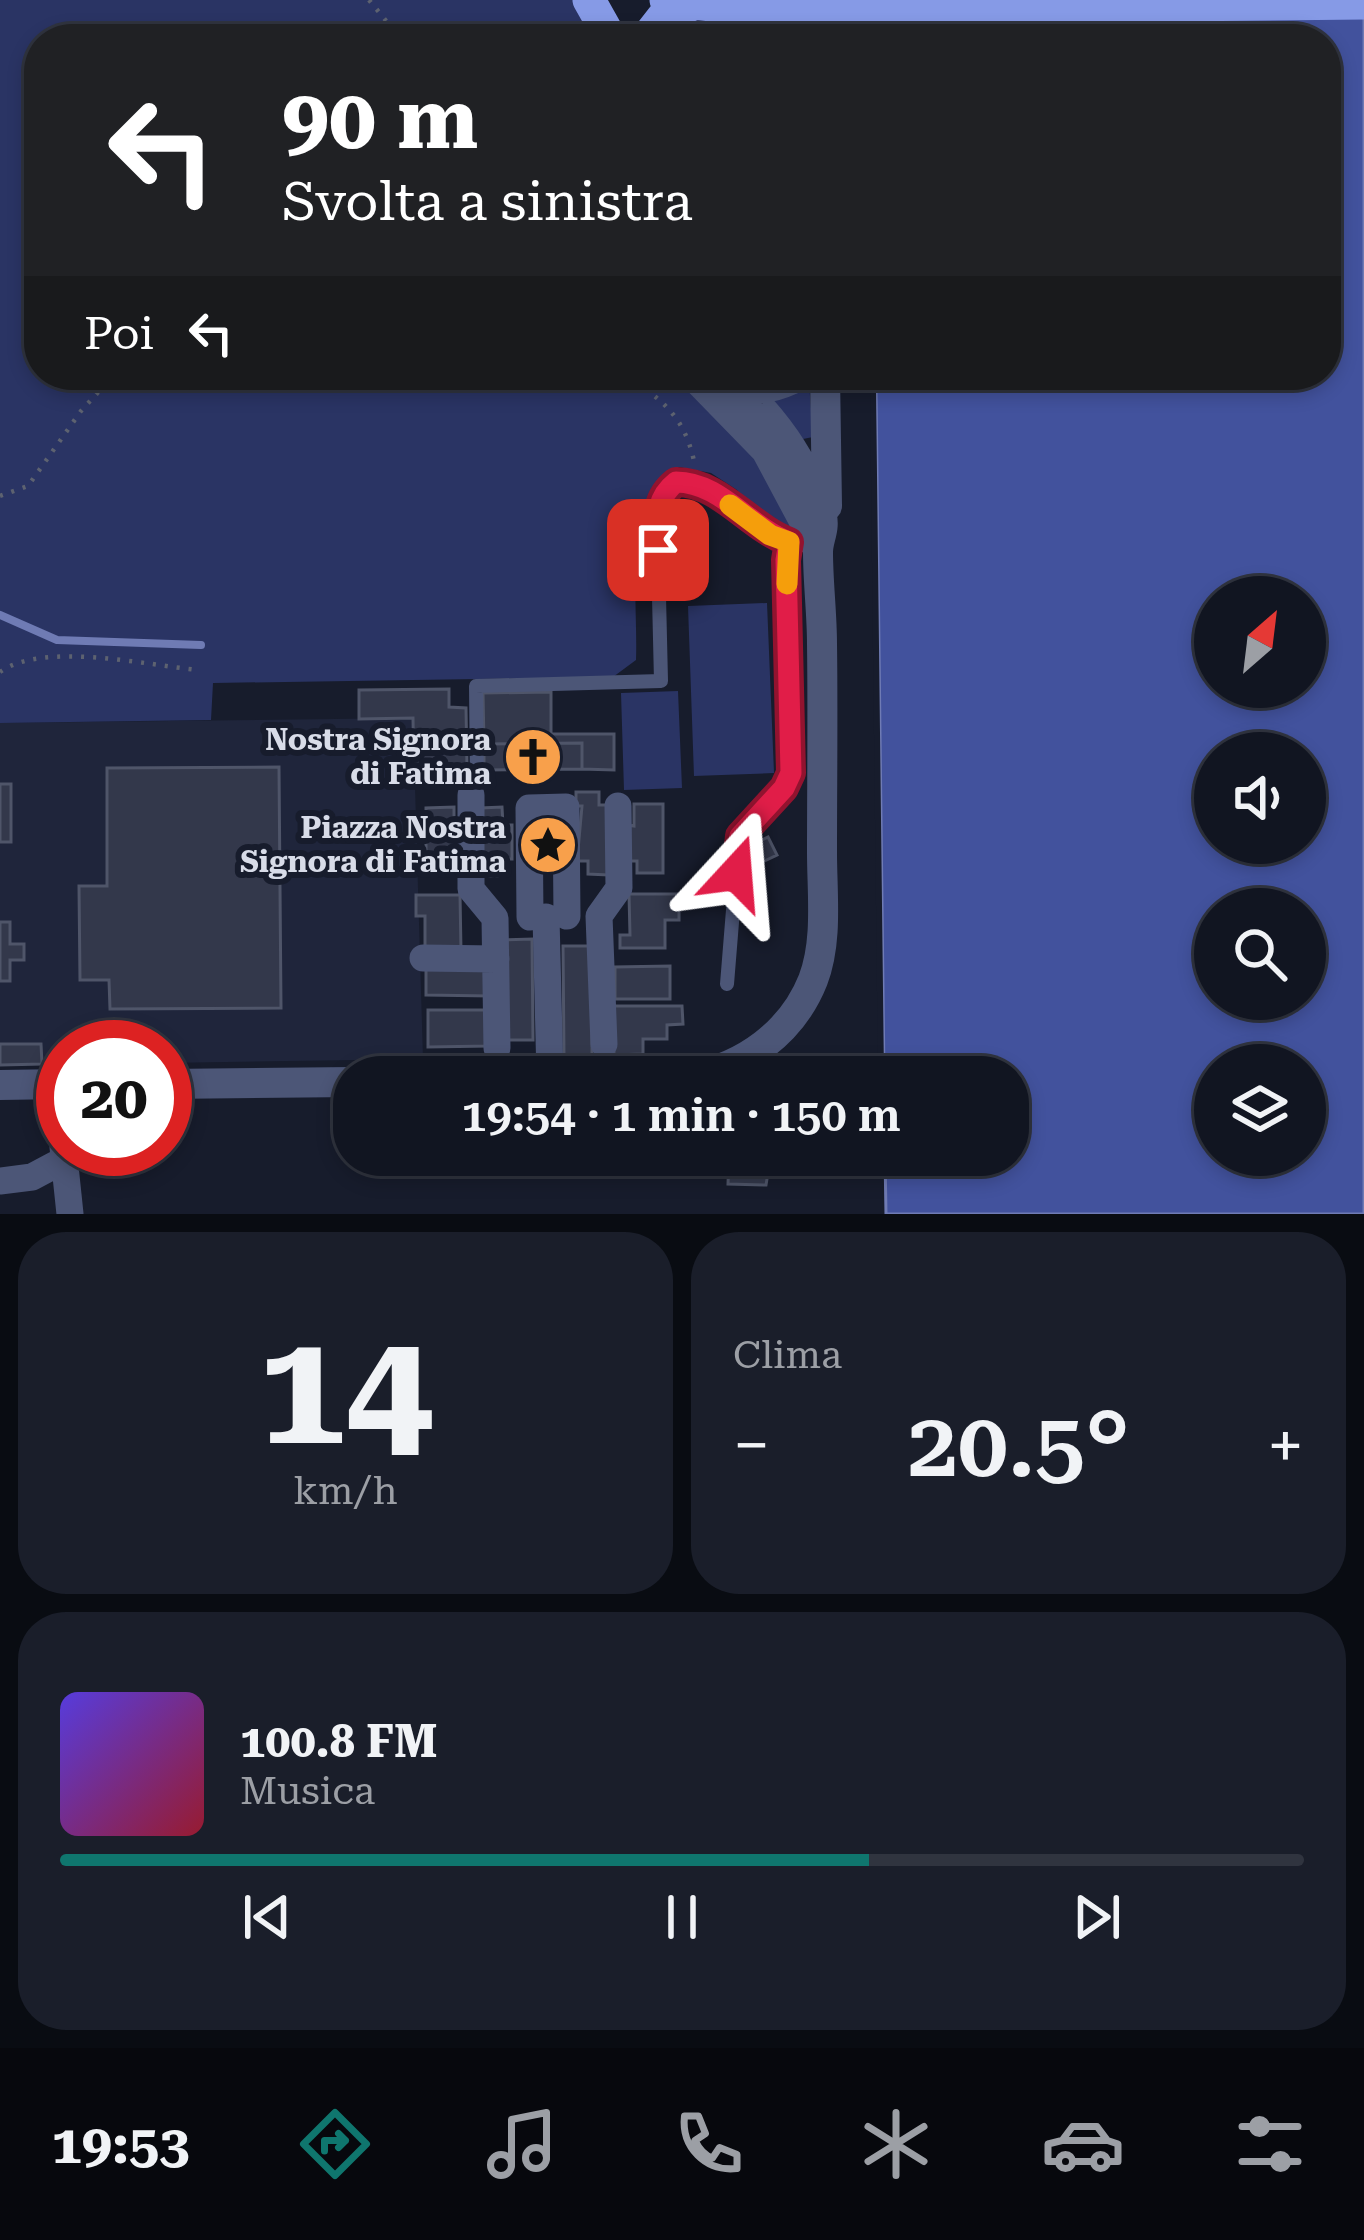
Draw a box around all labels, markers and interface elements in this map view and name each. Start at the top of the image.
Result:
text: 90 m [282,70,478,168]
icon: left [84,72,240,228]
text: Svolta a sinistra [282,170,693,233]
icon: left [178,300,244,366]
text: Poi [84,307,154,360]
pin [607,499,709,601]
icon: arrive [625,517,691,583]
north arrow [1194,576,1326,708]
map controls [1194,576,1326,1176]
place label: Nostra Signora di Fatima [265,722,491,791]
church icon: Nostra Signora di Fatima [502,726,564,788]
button: sound [1194,732,1326,864]
place label: Piazza Nostra Signora di Fatima [240,810,506,879]
position arrow [673,810,799,936]
place icon: Piazza Nostra Signora di Fatima [517,814,579,876]
button: search [1194,888,1326,1020]
speed limit sign: 20 [36,1020,192,1176]
button: layers [1194,1044,1326,1176]
text: 19:54 · 1 min · 150 m [461,1089,901,1142]
text: 14 [258,1298,433,1481]
text: Clima [733,1332,842,1378]
text: 20.5° [907,1393,1130,1498]
text: − [733,1407,770,1484]
text: + [1267,1407,1304,1484]
text: km/h [293,1468,398,1514]
text: 100.8 FM [240,1715,438,1768]
text: Musica [240,1768,375,1814]
icon: previous [234,1884,300,1950]
icon: pause [649,1884,715,1950]
icon: next [1064,1884,1130,1950]
icon: directions [293,2102,377,2186]
icon: music [480,2102,564,2186]
icon: phone [667,2102,751,2186]
icon: climate [854,2102,938,2186]
icon: car [1041,2102,1125,2186]
icon: filters [1228,2102,1312,2186]
text: 19:53 [52,2113,189,2176]

